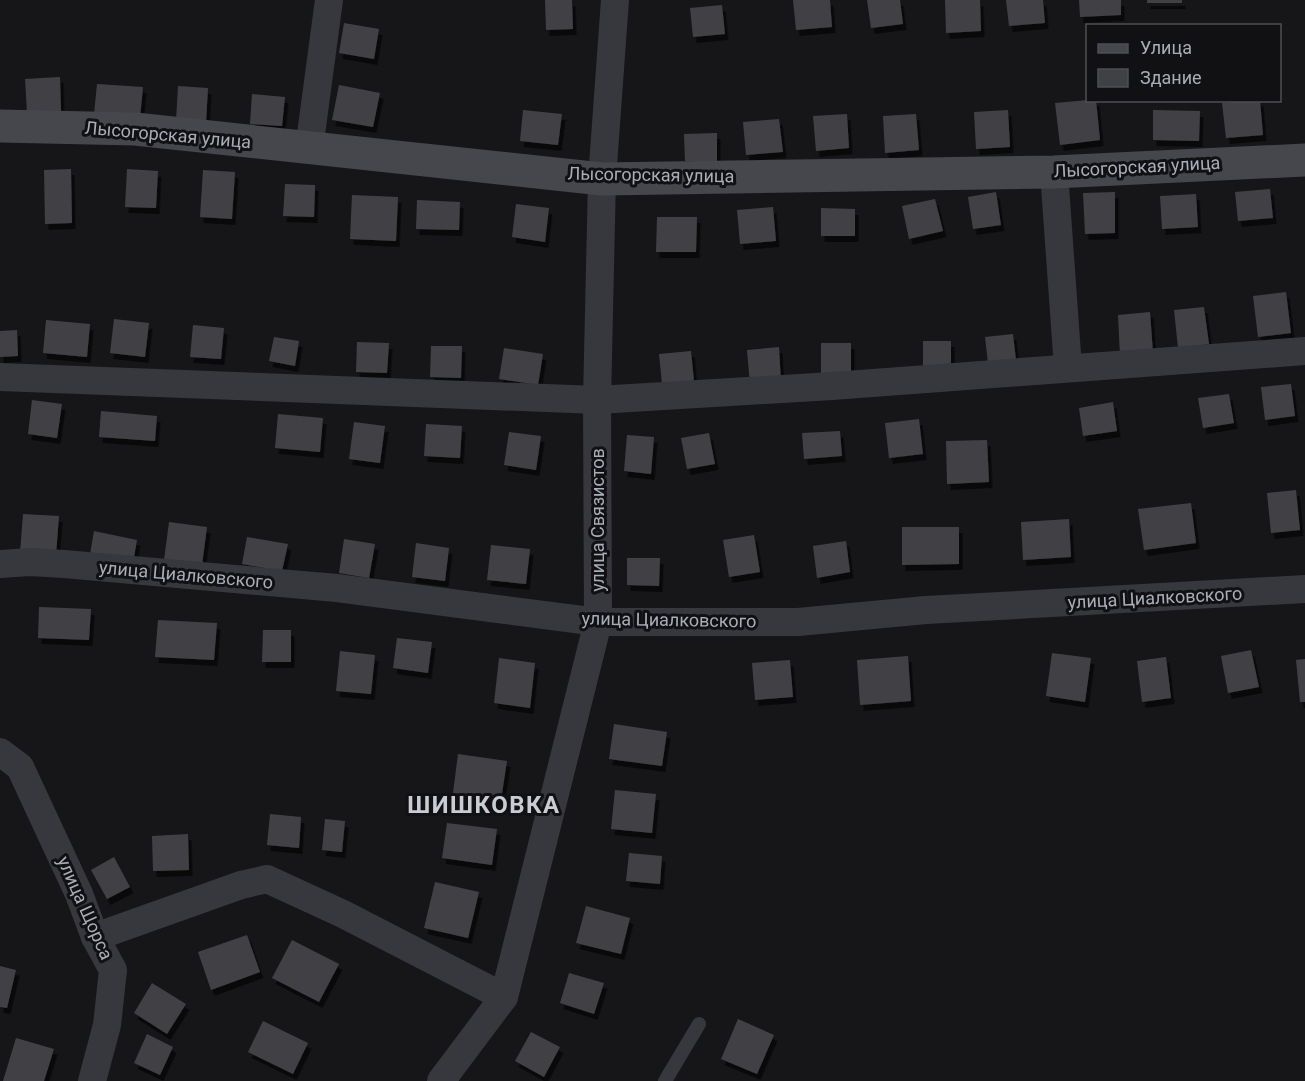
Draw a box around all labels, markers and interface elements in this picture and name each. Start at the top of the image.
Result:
legend [1086,24,1281,102]
text: Улица [1140,37,1192,58]
text: Здание [1140,67,1202,88]
street label: Лысогорская улица [84,117,252,152]
street label: Лысогорская улица [1053,152,1221,181]
street label: Лысогорская улица [567,163,735,186]
street label: улица Связистов [587,448,608,592]
street label: улица Циалковского [98,556,274,593]
street label: улица Циалковского [1067,582,1243,613]
street label: улица Циалковского [582,607,756,632]
district label: ШИШКОВКА [407,791,561,819]
street label: улица Щорса [53,853,118,963]

